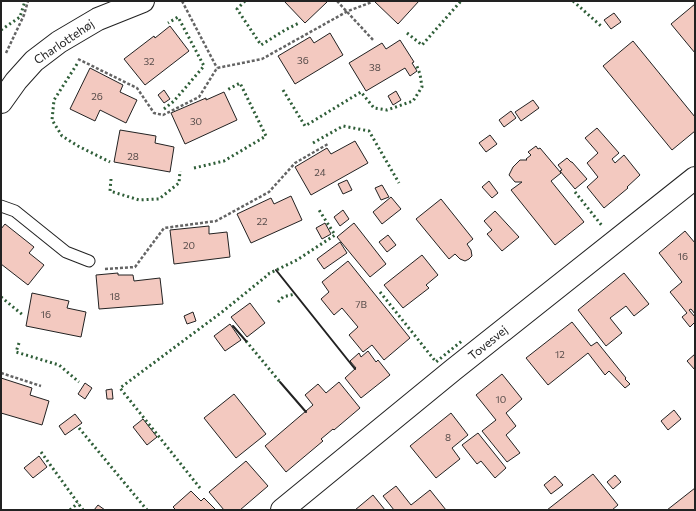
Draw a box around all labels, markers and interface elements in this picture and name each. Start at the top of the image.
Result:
street label: Charlottehøj [31,16,96,66]
house number: 36 [297,54,309,66]
house number: 32 [143,55,155,67]
house number: 38 [369,61,381,73]
house number: 26 [91,90,103,102]
house number: 30 [190,115,202,127]
house number: 28 [127,150,139,162]
house number: 24 [314,166,326,178]
house number: 22 [256,215,268,227]
house number: 20 [183,239,195,251]
house number: 16 [678,250,688,262]
house number: 18 [110,290,120,302]
house number: 7B [355,298,367,310]
house number: 16 [41,308,51,320]
street label: Tovesvej [465,322,510,362]
house number: 12 [555,348,565,360]
house number: 10 [496,393,506,405]
house number: 8 [445,431,451,443]

